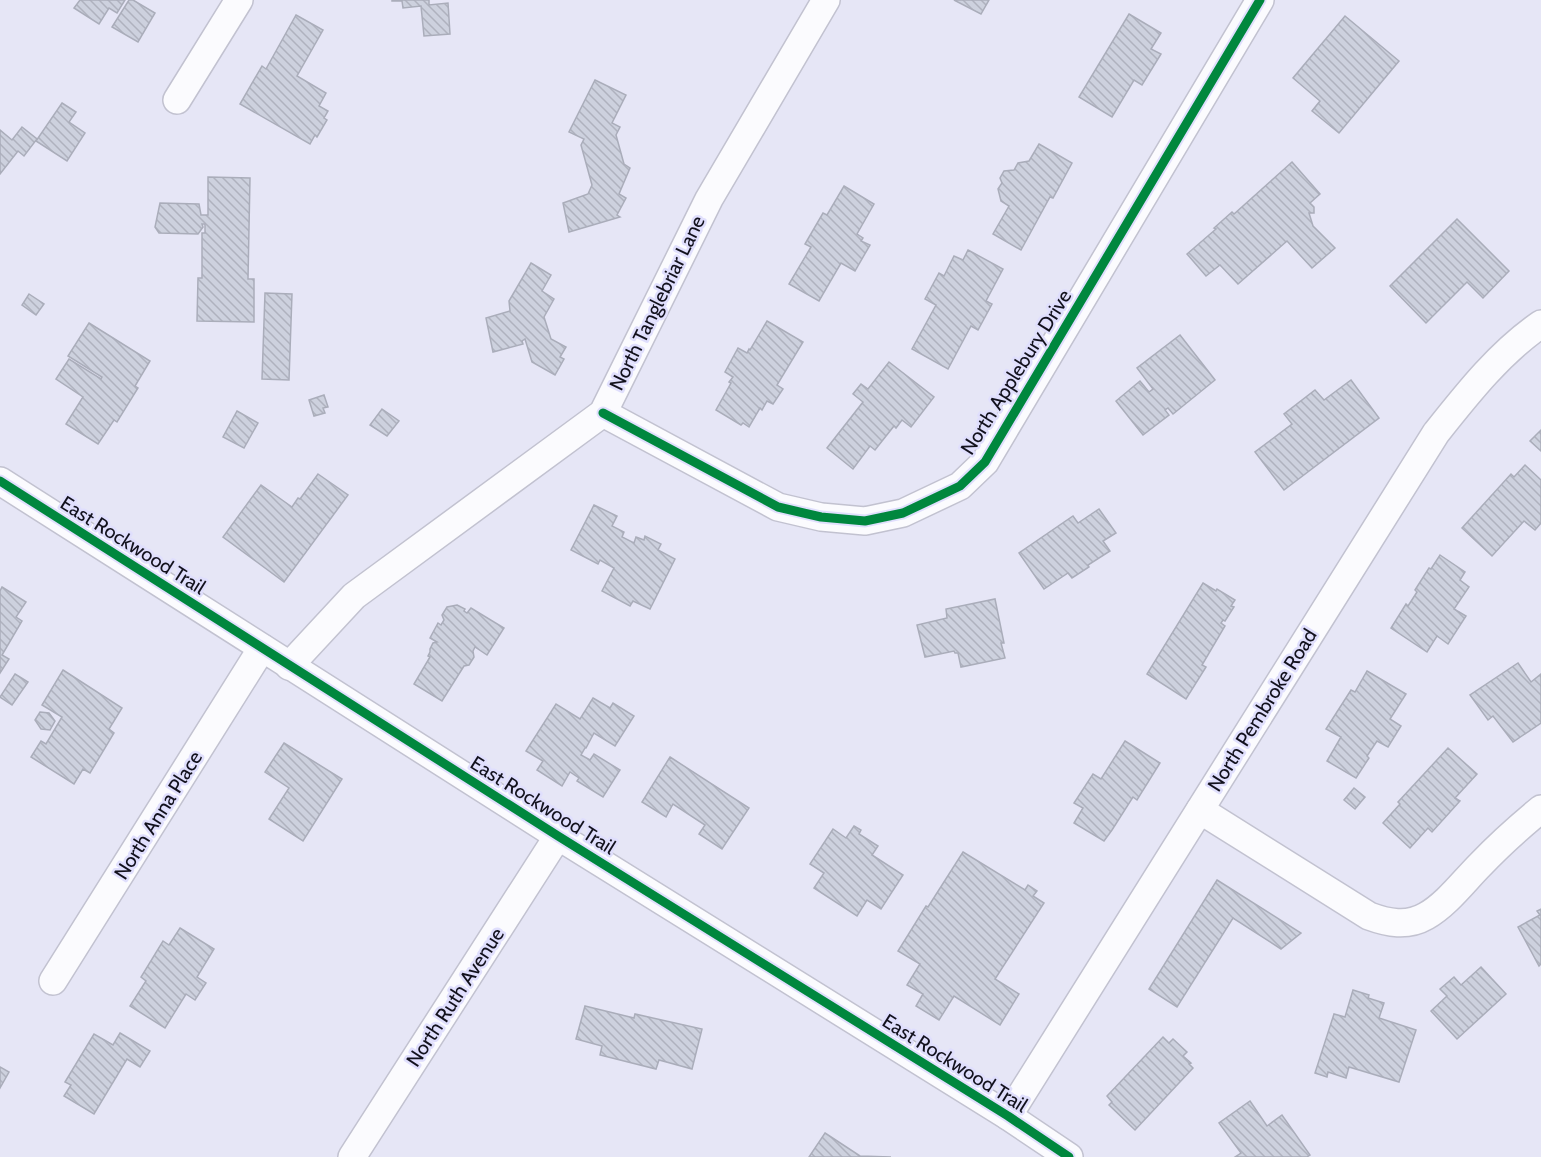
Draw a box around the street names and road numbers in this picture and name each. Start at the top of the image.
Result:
street label: North Tanglebriar Lane [604,212,710,394]
street label: North Applebury Drive [955,285,1077,459]
street label: East Rockwood Trail [56,491,210,599]
street label: North Pembroke Road [1202,624,1322,796]
street label: North Anna Place [109,746,207,884]
street label: East Rockwood Trail [466,751,620,859]
street label: North Ruth Avenue [401,923,509,1071]
street label: East Rockwood Trail [878,1009,1032,1117]

